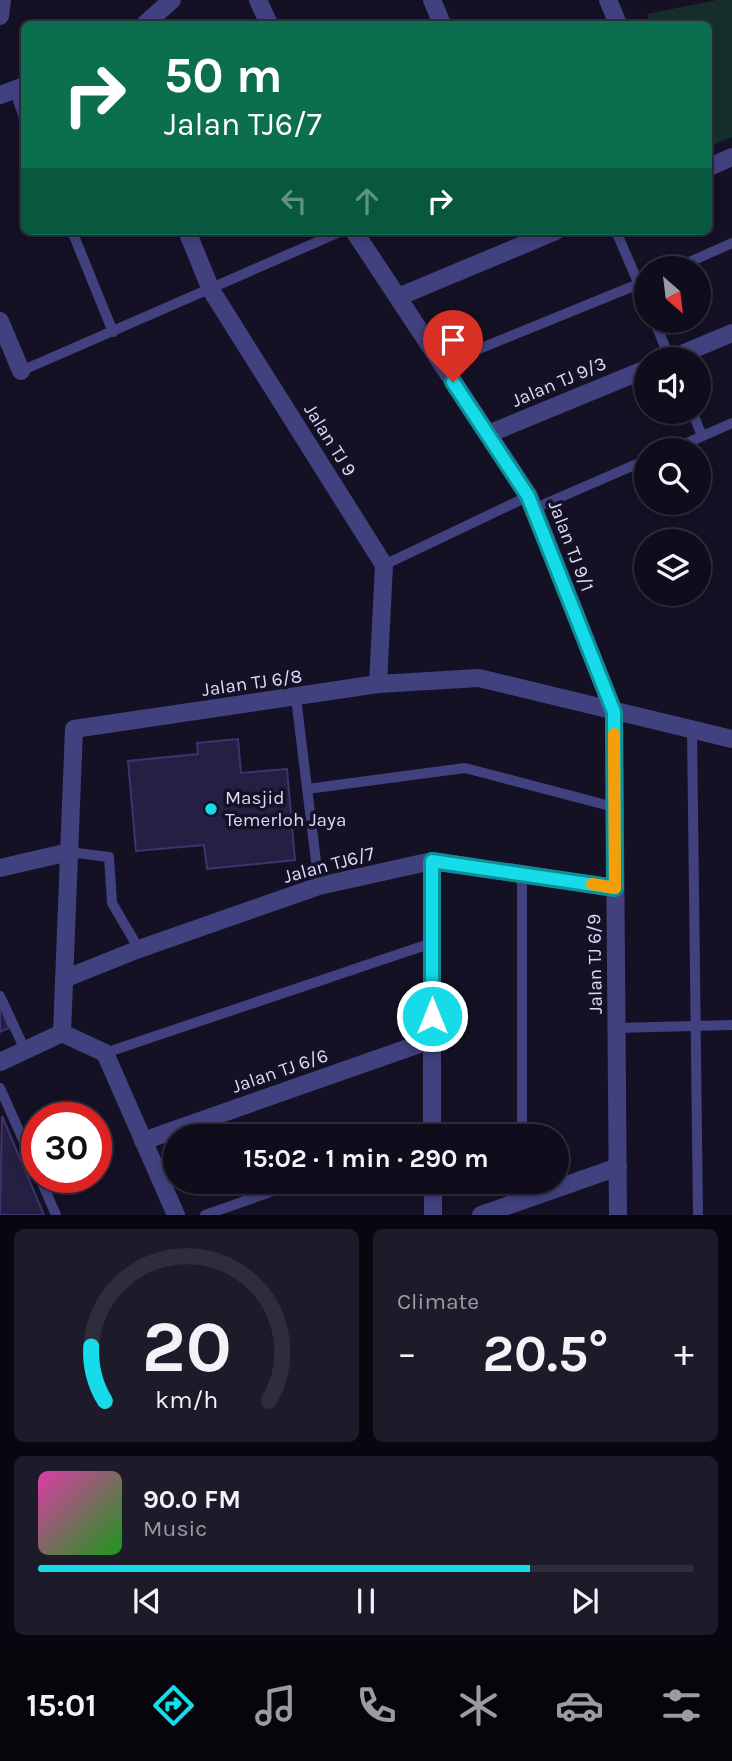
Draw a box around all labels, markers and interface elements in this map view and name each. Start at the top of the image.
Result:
text: 50 m [164,47,282,104]
icon: right [49,49,140,140]
text: Jalan TJ6/7 [164,106,322,143]
icon: left [275,182,313,220]
icon: ahead [348,182,386,220]
icon: right [421,182,459,220]
north arrow [634,256,710,332]
map controls [634,256,711,606]
pin [423,310,483,382]
icon: arrive [434,321,472,359]
button: sound [634,347,711,424]
street label: Jalan TJ 9/3 [508,352,610,412]
street label: Jalan TJ 9 [299,400,361,480]
button: search [634,438,711,515]
street label: Jalan TJ 9/1 [544,497,598,595]
button: layers [634,529,711,606]
street label: Jalan TJ 6/8 [200,665,304,701]
place label: Masjid Temerloh Jaya [225,787,346,831]
marker: Masjid Temerloh Jaya [203,801,219,817]
street label: Jalan TJ6/7 [281,842,377,888]
street label: Jalan TJ 6/9 [583,914,607,1014]
position arrow [395,979,469,1053]
street label: Jalan TJ 6/6 [229,1044,331,1098]
speed limit sign: 30 [21,1102,112,1193]
text: 15:02 · 1 min · 290 m [243,1143,489,1174]
text: Climate [397,1288,479,1315]
text: 20 [141,1305,232,1390]
text: 20.5° [483,1323,609,1384]
text: − [397,1331,417,1376]
text: + [674,1331,694,1376]
text: km/h [155,1385,218,1414]
text: 90.0 FM [143,1484,241,1515]
text: Music [143,1515,207,1542]
icon: previous [128,1582,166,1620]
icon: pause [347,1582,385,1620]
icon: next [566,1582,604,1620]
icon: directions [149,1681,198,1730]
icon: music [251,1681,300,1730]
icon: phone [352,1681,401,1730]
icon: climate [454,1681,503,1730]
icon: car [555,1681,604,1730]
icon: filters [657,1681,706,1730]
text: 15:01 [26,1687,97,1724]

